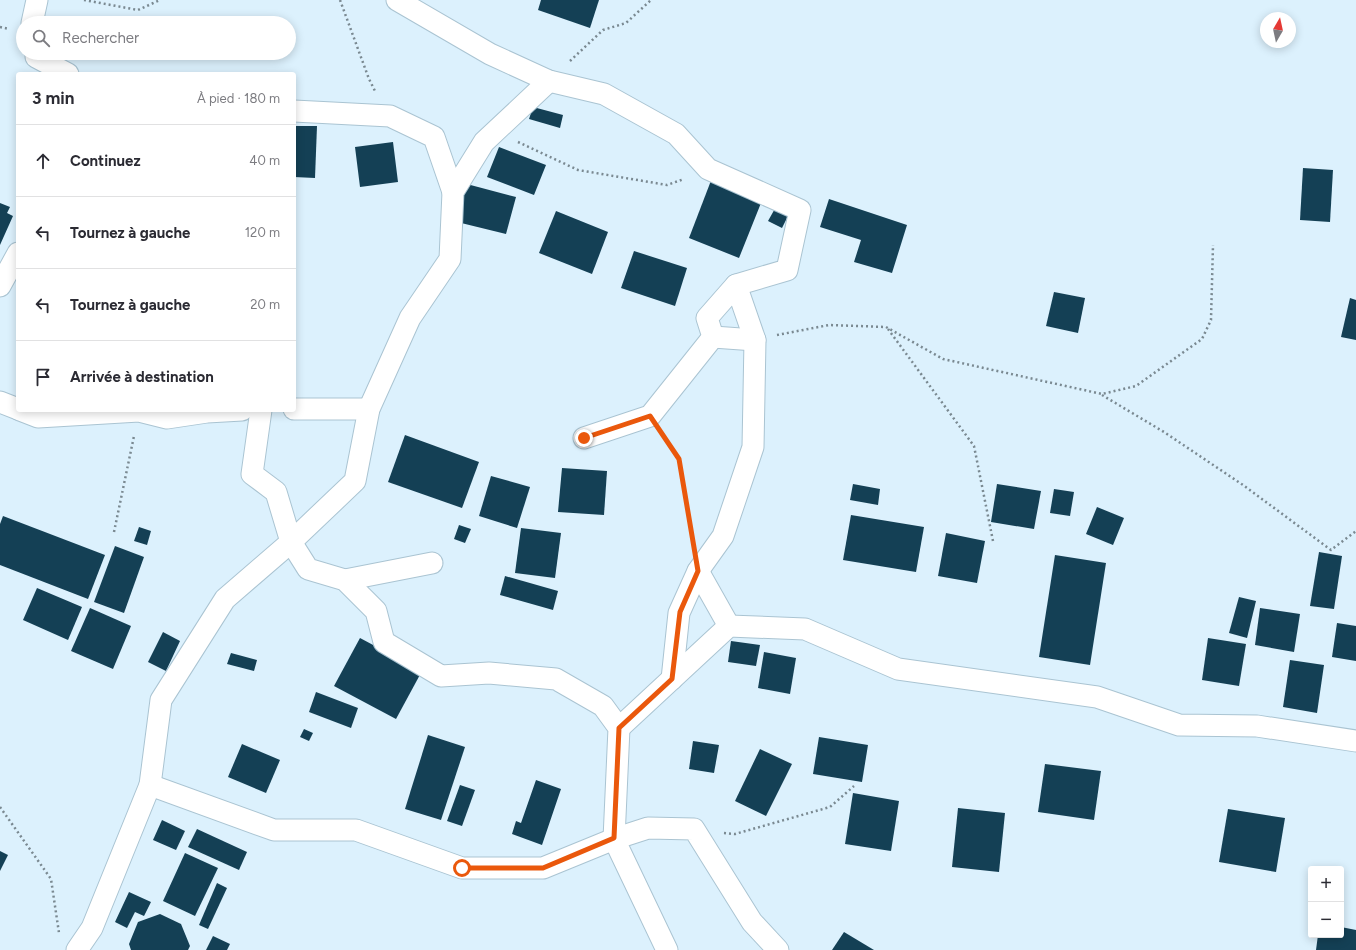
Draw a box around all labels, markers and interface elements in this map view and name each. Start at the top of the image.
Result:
north arrow [1260,12,1296,48]
search box [16,16,296,60]
icon: search [30,27,52,49]
text: Rechercher [62,29,139,47]
text: 3 min [32,88,74,108]
text: À pied · 180 m [197,91,280,106]
icon: ahead [32,150,54,172]
text: Continuez [70,152,141,170]
text: 40 m [249,153,280,168]
icon: left [32,222,54,244]
text: Tournez à gauche [70,224,190,242]
text: 120 m [245,225,280,240]
icon: left [32,294,54,316]
text: Tournez à gauche [70,296,190,314]
text: 20 m [250,297,280,312]
icon: arrive [32,366,54,388]
text: Arrivée à destination [70,368,214,386]
route end [575,429,593,447]
route start [453,859,471,877]
map controls [1308,866,1344,938]
button: + [1308,866,1344,902]
button: − [1308,902,1344,938]

